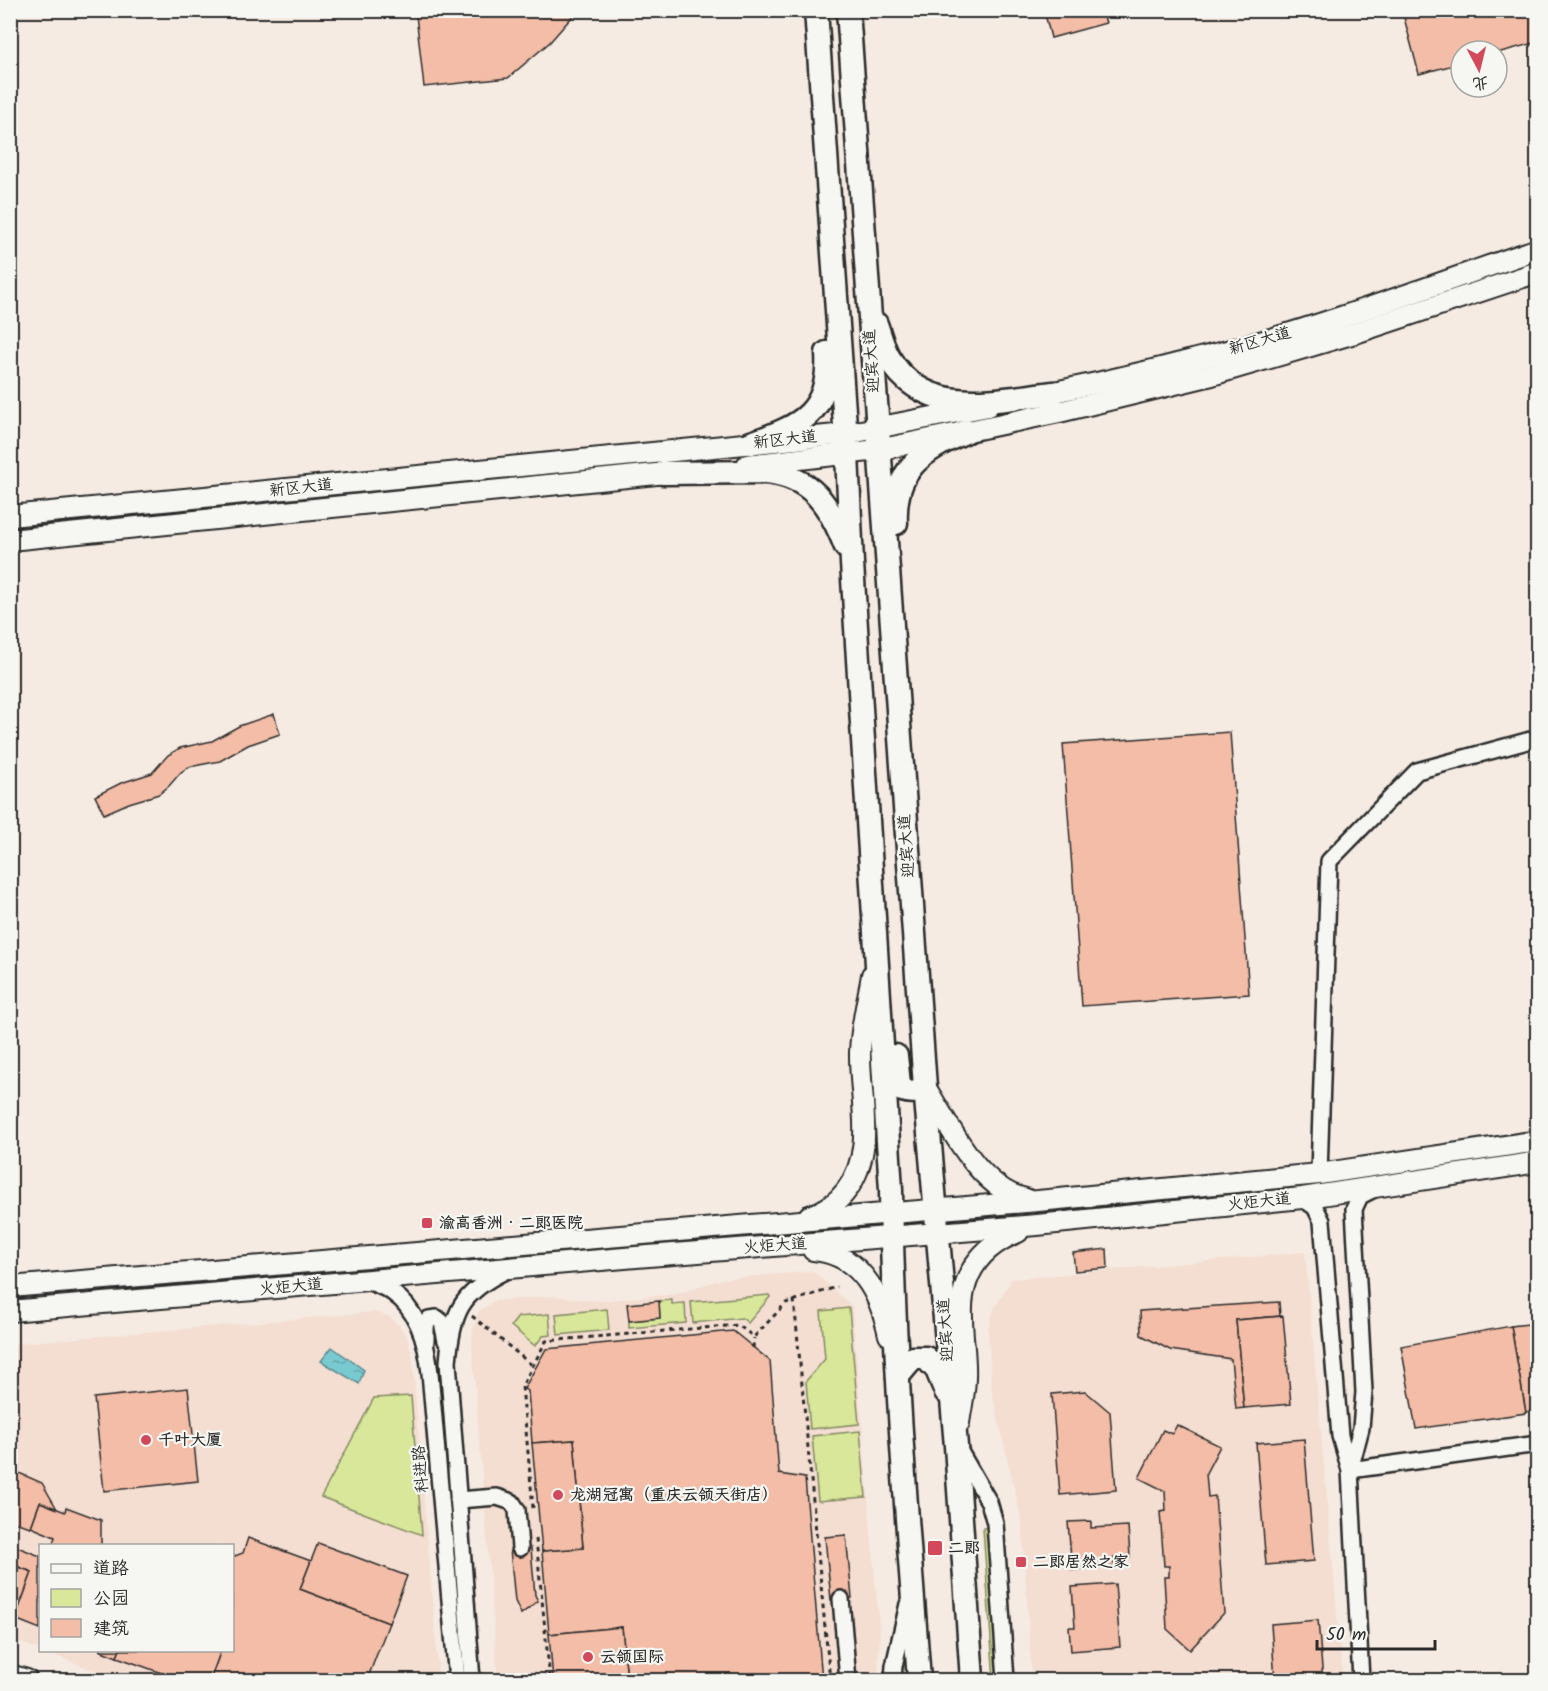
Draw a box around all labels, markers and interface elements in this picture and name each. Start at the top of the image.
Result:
north arrow [1449,39,1509,99]
text: 北 [1471,69,1490,96]
street label: 新区大道 [1226,320,1294,362]
street label: 迎宾大道 [857,328,887,394]
street label: 新区大道 [752,424,818,456]
street label: 新区大道 [268,472,334,504]
street label: 迎宾大道 [892,813,922,879]
street label: 火炬大道 [1226,1186,1292,1218]
place label: 渝高香洲‧二郎医院 [439,1211,583,1236]
marker: 渝高香洲‧二郎医院 [420,1216,434,1230]
street label: 火炬大道 [742,1231,808,1261]
street label: 火炬大道 [258,1272,324,1302]
street label: 迎宾大道 [931,1297,961,1363]
place label: 千叶大厦 [158,1428,222,1453]
marker: 千叶大厦 [139,1433,153,1447]
street label: 科进路 [406,1444,436,1494]
place label: 龙湖冠寓（重庆云领天街店） [570,1483,778,1508]
marker: 龙湖冠寓（重庆云领天街店） [551,1488,565,1502]
place label: 二郎 [948,1536,980,1561]
marker: 二郎 [926,1539,944,1557]
legend [39,1544,234,1652]
place label: 二郎居然之家 [1033,1550,1129,1575]
text: 道路 [93,1555,129,1584]
marker: 二郎居然之家 [1014,1555,1028,1569]
text: 公园 [93,1585,129,1614]
scale bar [1317,1613,1436,1651]
text: 建筑 [93,1615,129,1644]
text: 50 m [1326,1621,1366,1650]
place label: 云领国际 [600,1645,664,1670]
marker: 云领国际 [581,1650,595,1664]

